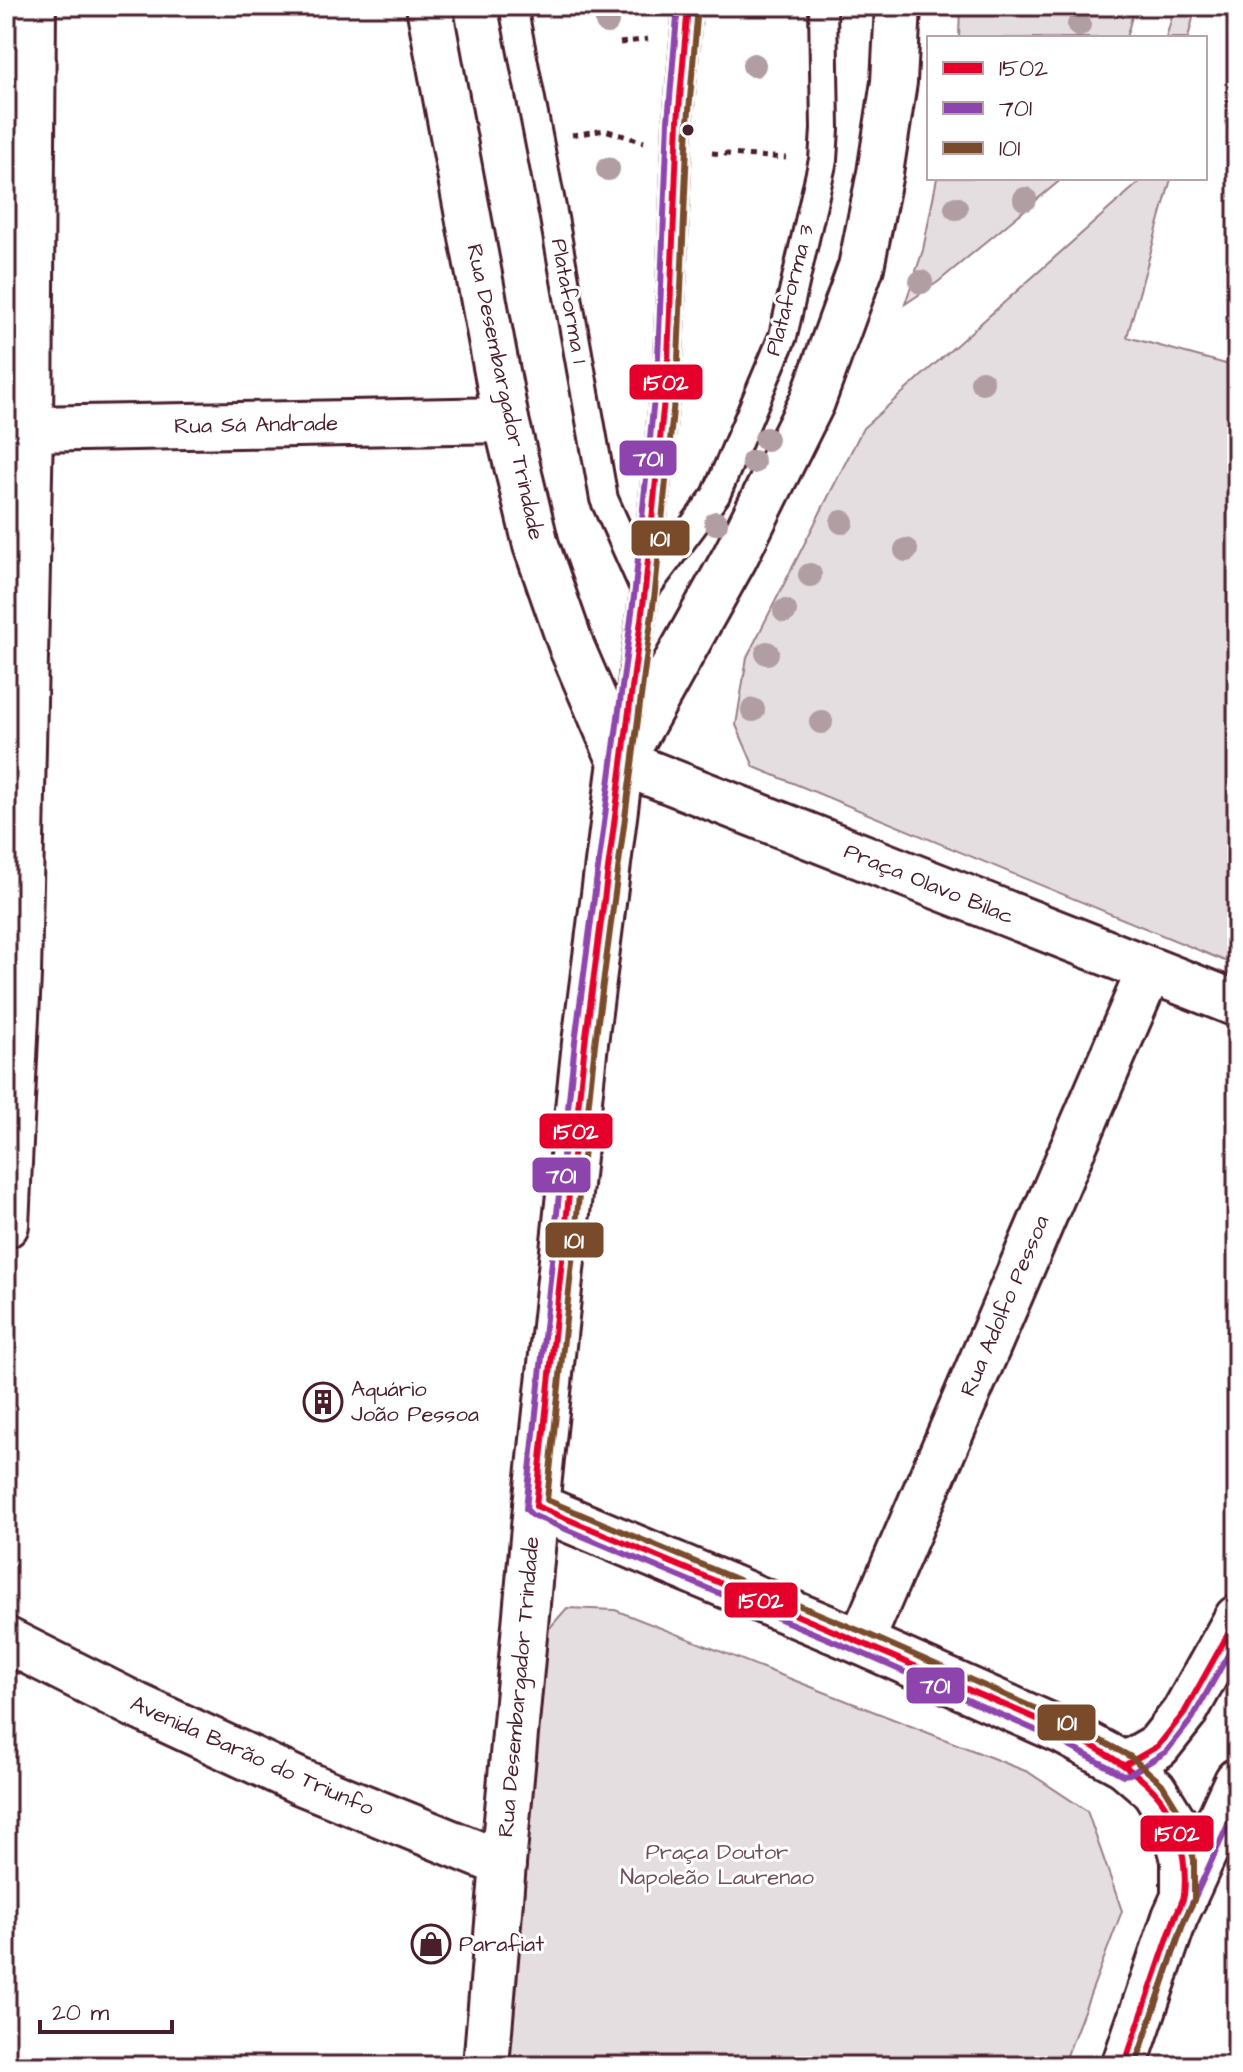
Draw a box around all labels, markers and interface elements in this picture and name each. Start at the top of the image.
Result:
legend [927,36,1207,180]
text: 1502 [999,52,1048,86]
text: 701 [999,92,1032,126]
unlabelled marker [680,122,696,138]
text: 101 [999,132,1020,166]
street label: Plataforma 3 [758,221,822,359]
street label: Plataforma 1 [543,236,595,366]
street label: Rua Desembargador Trindade [457,241,552,543]
line badge: 1502 [628,363,704,401]
text: 1502 [644,368,689,399]
street label: Rua Sá Andrade [174,408,338,442]
line badge: 701 [618,439,678,477]
text: 701 [632,444,663,475]
line badge: 101 [630,519,691,557]
text: 101 [650,524,670,555]
street label: Praça Olavo Bilac [839,836,1019,932]
line badge: 1502 [538,1112,614,1150]
text: 1502 [554,1117,599,1148]
line badge: 701 [531,1156,592,1194]
text: 701 [545,1161,576,1192]
street label: Rua Adolfo Pessoa [953,1211,1057,1401]
line badge: 101 [544,1221,605,1259]
text: 101 [564,1226,584,1257]
place label: Aquário João Pessoa [351,1374,479,1430]
building icon: Aquário João Pessoa [302,1381,344,1423]
street label: Rua Desembargador Trindade [490,1535,549,1839]
line badge: 1502 [723,1581,799,1619]
text: 1502 [739,1586,784,1617]
line badge: 701 [905,1666,966,1705]
text: 701 [919,1671,950,1702]
street label: Avenida Barão do Triunfo [125,1688,379,1824]
line badge: 101 [1036,1703,1097,1742]
text: 101 [1057,1708,1077,1739]
line badge: 1502 [1139,1814,1215,1853]
text: 1502 [1155,1819,1200,1850]
park label: Praça Doutor Napoleão Laurenao [620,1837,814,1893]
shop icon: Parafiat [410,1923,452,1965]
place label: Parafiat [459,1929,544,1960]
scale bar [40,1984,172,2034]
text: 20 m [52,1996,109,2030]

